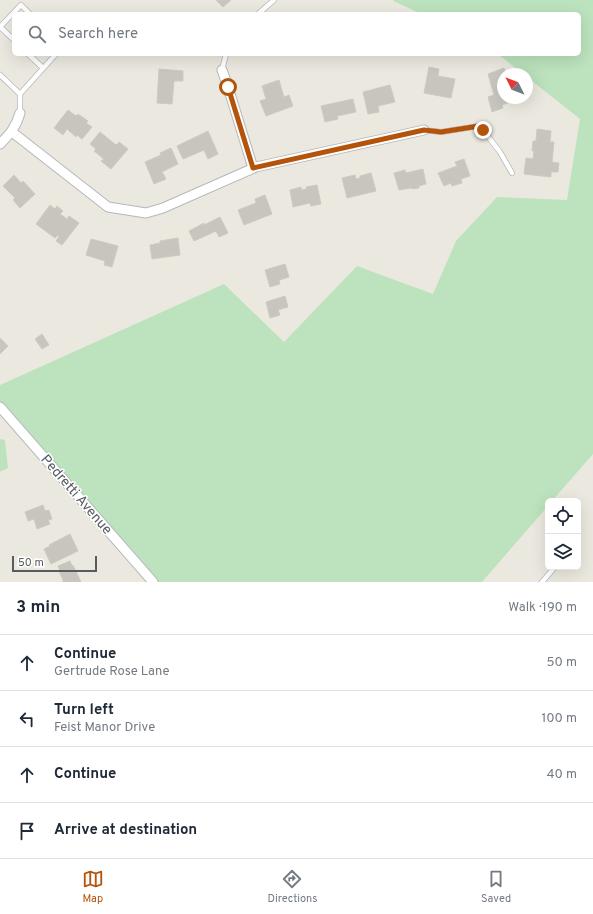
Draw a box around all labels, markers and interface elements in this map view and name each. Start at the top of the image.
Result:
search box [12,12,581,56]
icon: search [26,23,48,45]
text: Search here [58,25,138,44]
north arrow [497,68,533,104]
route start [219,78,237,96]
route end [474,121,492,139]
street label: Pedretti Avenue [37,452,115,538]
map controls [545,498,581,570]
button: locate [545,498,581,534]
button: layers [545,534,581,570]
scale bar [12,554,97,573]
text: 50 m [18,556,44,570]
text: 3 min [16,597,60,619]
text: Walk · 190 m [508,600,577,616]
text: Continue [54,645,116,664]
icon: ahead [16,652,38,674]
text: 50 m [547,655,577,671]
text: Gertrude Rose Lane [54,664,170,680]
text: Turn left [54,701,114,720]
icon: left [16,708,38,730]
text: 100 m [541,711,577,727]
text: Feist Manor Drive [54,720,155,736]
icon: ahead [16,764,38,786]
text: Continue [54,765,116,784]
text: 40 m [547,767,577,783]
icon: arrive [16,820,38,842]
text: Arrive at destination [54,821,197,840]
tab: Map [82,868,104,906]
tab: Directions [267,868,317,906]
tab: Saved [481,868,511,906]

